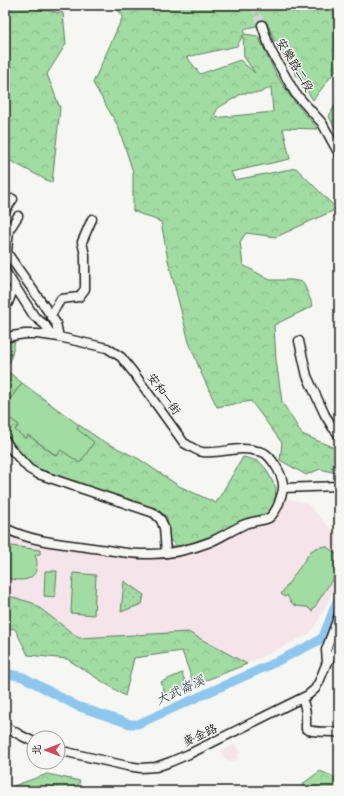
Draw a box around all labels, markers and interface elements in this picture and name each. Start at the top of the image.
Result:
street label: 安樂路二段 [274,36,316,94]
street label: 安和一街 [144,370,184,418]
water label: 大武崙溪 [153,672,208,708]
street label: 麥金路 [181,721,219,749]
north arrow [26,730,66,770]
text: 北 [30,745,43,756]

